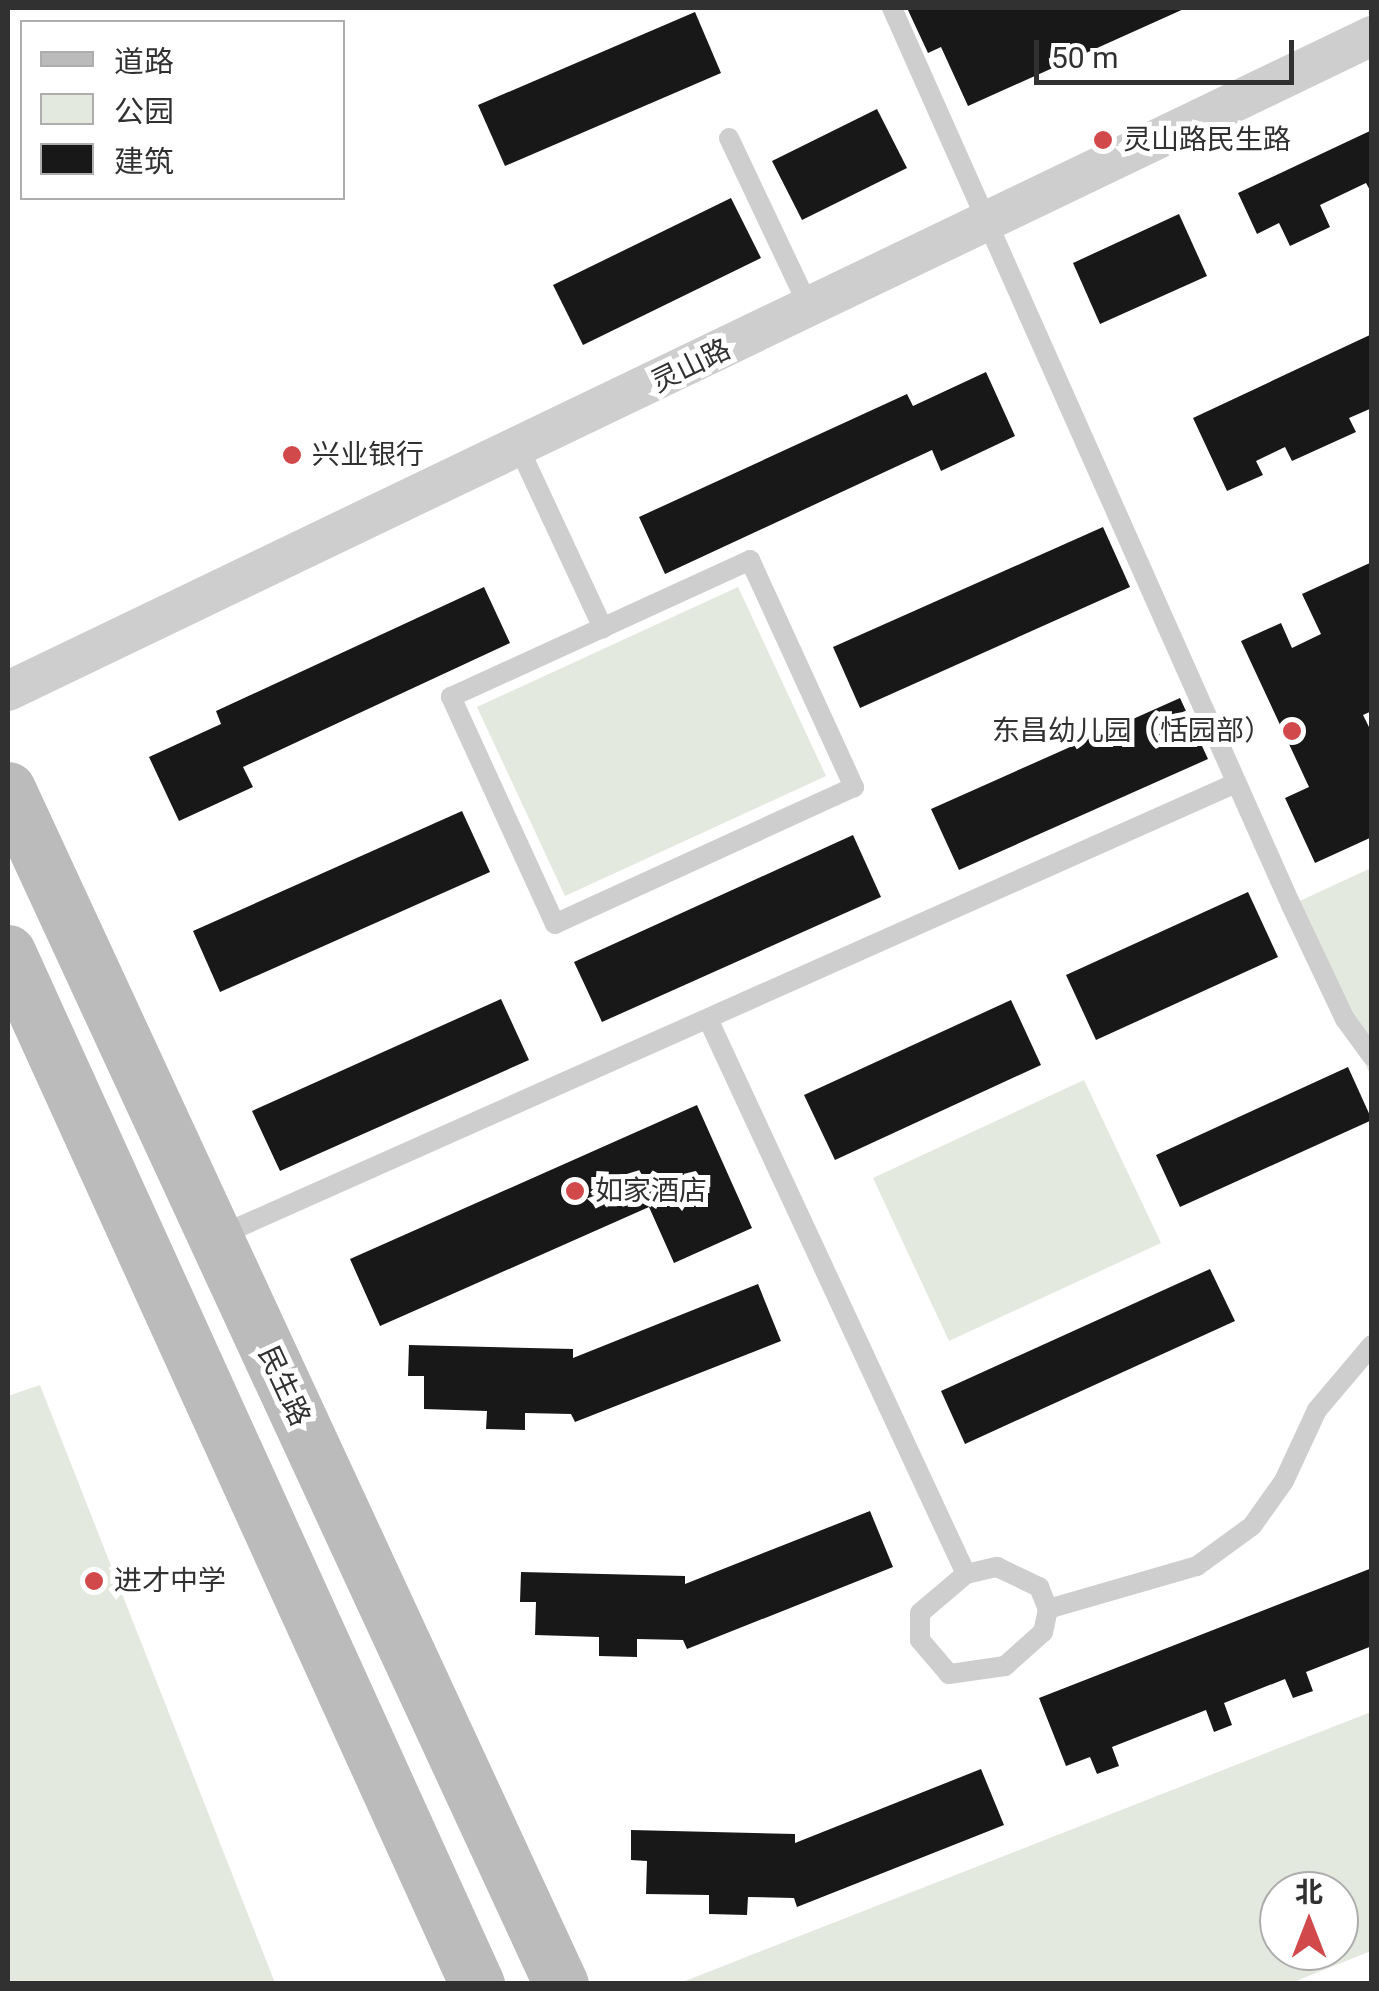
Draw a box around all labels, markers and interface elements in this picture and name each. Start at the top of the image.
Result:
legend [20,20,345,200]
scale bar [1039,20,1299,82]
text: 50 m [1051,40,1118,75]
text: 道路 [114,44,174,79]
text: 公园 [114,94,174,129]
place label: 灵山路民生路 [1123,123,1291,157]
marker: 灵山路民生路 [1092,129,1114,151]
text: 建筑 [114,144,174,179]
street label: 灵山路 [646,332,736,400]
place label: 兴业银行 [312,438,424,472]
marker: 兴业银行 [281,444,303,466]
place label: 东昌幼儿园（恬园部） [992,714,1272,748]
marker: 东昌幼儿园（恬园部） [1281,720,1303,742]
place label: 如家酒店 [595,1174,707,1208]
marker: 如家酒店 [564,1180,586,1202]
street label: 民生路 [251,1341,317,1431]
place label: 进才中学 [114,1564,226,1598]
marker: 进才中学 [83,1570,105,1592]
north arrow [1259,1871,1359,1971]
text: 北 [1295,1876,1323,1909]

